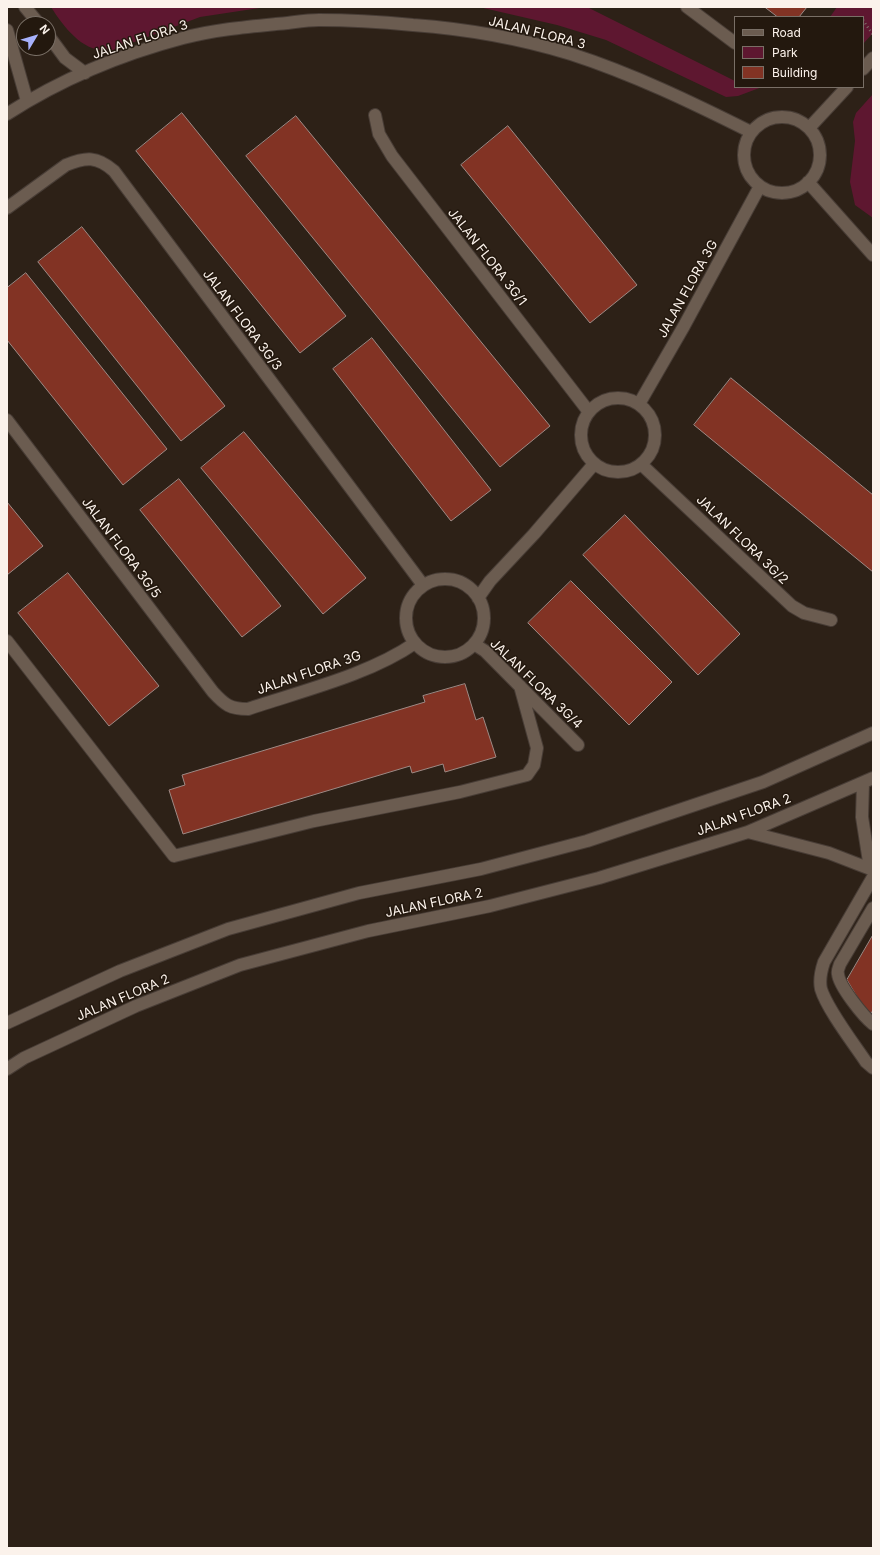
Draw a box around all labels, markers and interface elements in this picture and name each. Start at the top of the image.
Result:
street label: JALAN FLORA 3 [487,13,587,53]
north arrow [16,16,56,56]
legend [734,16,864,88]
street label: JALAN FLORA 3 [90,17,190,63]
text: N [37,22,53,37]
text: Road [772,25,801,40]
text: Park [772,45,798,60]
text: Building [772,65,817,80]
street label: JALAN FLORA 3G/1 [444,205,530,309]
street label: JALAN FLORA 3G [655,237,721,341]
street label: JALAN FLORA 3G/3 [199,267,285,373]
street label: JALAN FLORA 3G/2 [693,492,791,588]
street label: JALAN FLORA 3G/5 [78,495,164,601]
street label: JALAN FLORA 3G/4 [487,636,585,732]
street label: JALAN FLORA 3G [255,648,363,698]
street label: JALAN FLORA 2 [695,791,793,839]
street label: JALAN FLORA 2 [384,885,484,921]
street label: JALAN FLORA 2 [74,971,172,1025]

